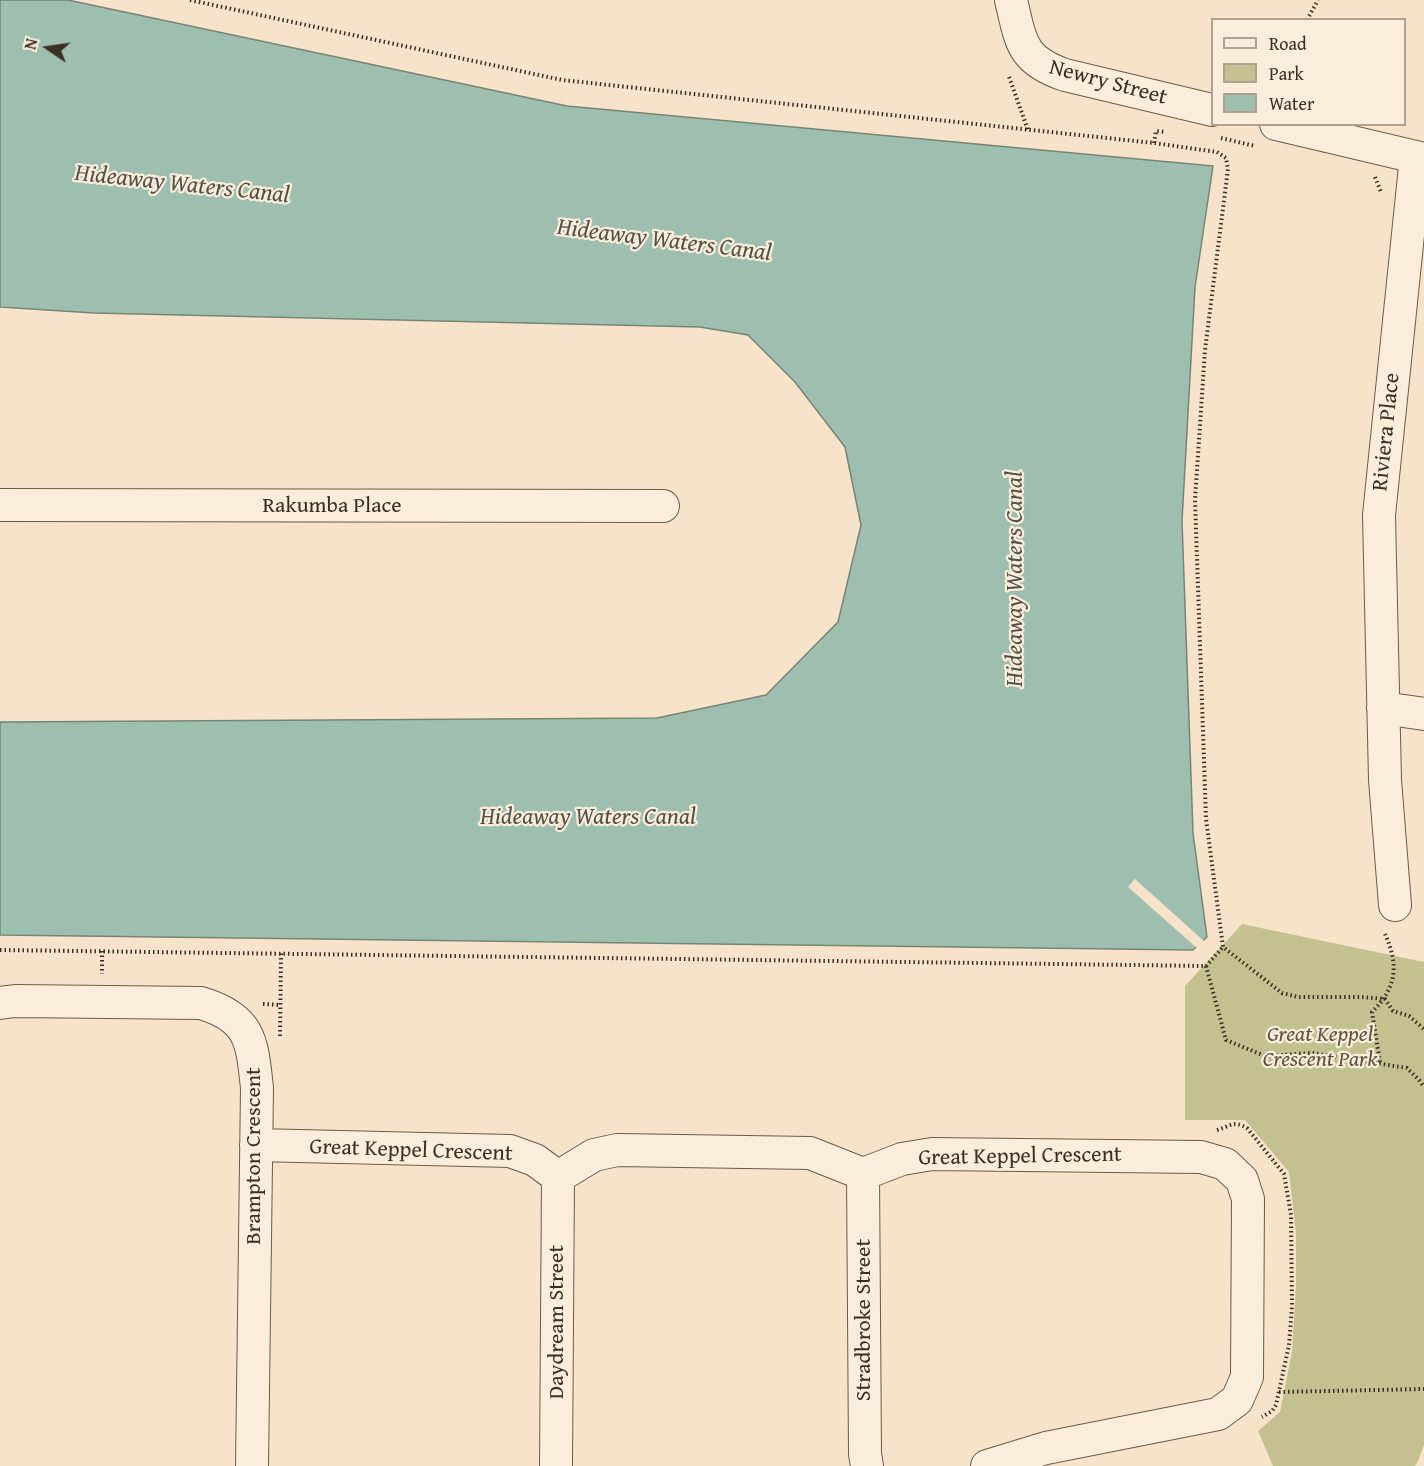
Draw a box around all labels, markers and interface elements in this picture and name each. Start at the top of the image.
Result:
north arrow [18,18,78,78]
legend [1211,18,1406,126]
text: Road [1269,30,1307,57]
text: N [18,36,43,52]
street label: Newry Street [1046,55,1170,111]
text: Park [1269,60,1304,87]
text: Water [1269,90,1314,117]
water label: Hideaway Waters Canal [73,159,291,211]
water label: Hideaway Waters Canal [555,214,773,268]
street label: Riviera Place [1368,372,1406,492]
water label: Hideaway Waters Canal [1002,471,1030,687]
street label: Rakumba Place [262,493,402,519]
water label: Hideaway Waters Canal [480,804,696,832]
park label: Great Keppel Crescent Park [1263,1022,1377,1074]
street label: Brampton Crescent [241,1067,267,1245]
street label: Great Keppel Crescent [309,1134,513,1168]
street label: Great Keppel Crescent [918,1142,1122,1172]
street label: Stradbroke Street [851,1239,877,1401]
street label: Daydream Street [544,1245,570,1399]

